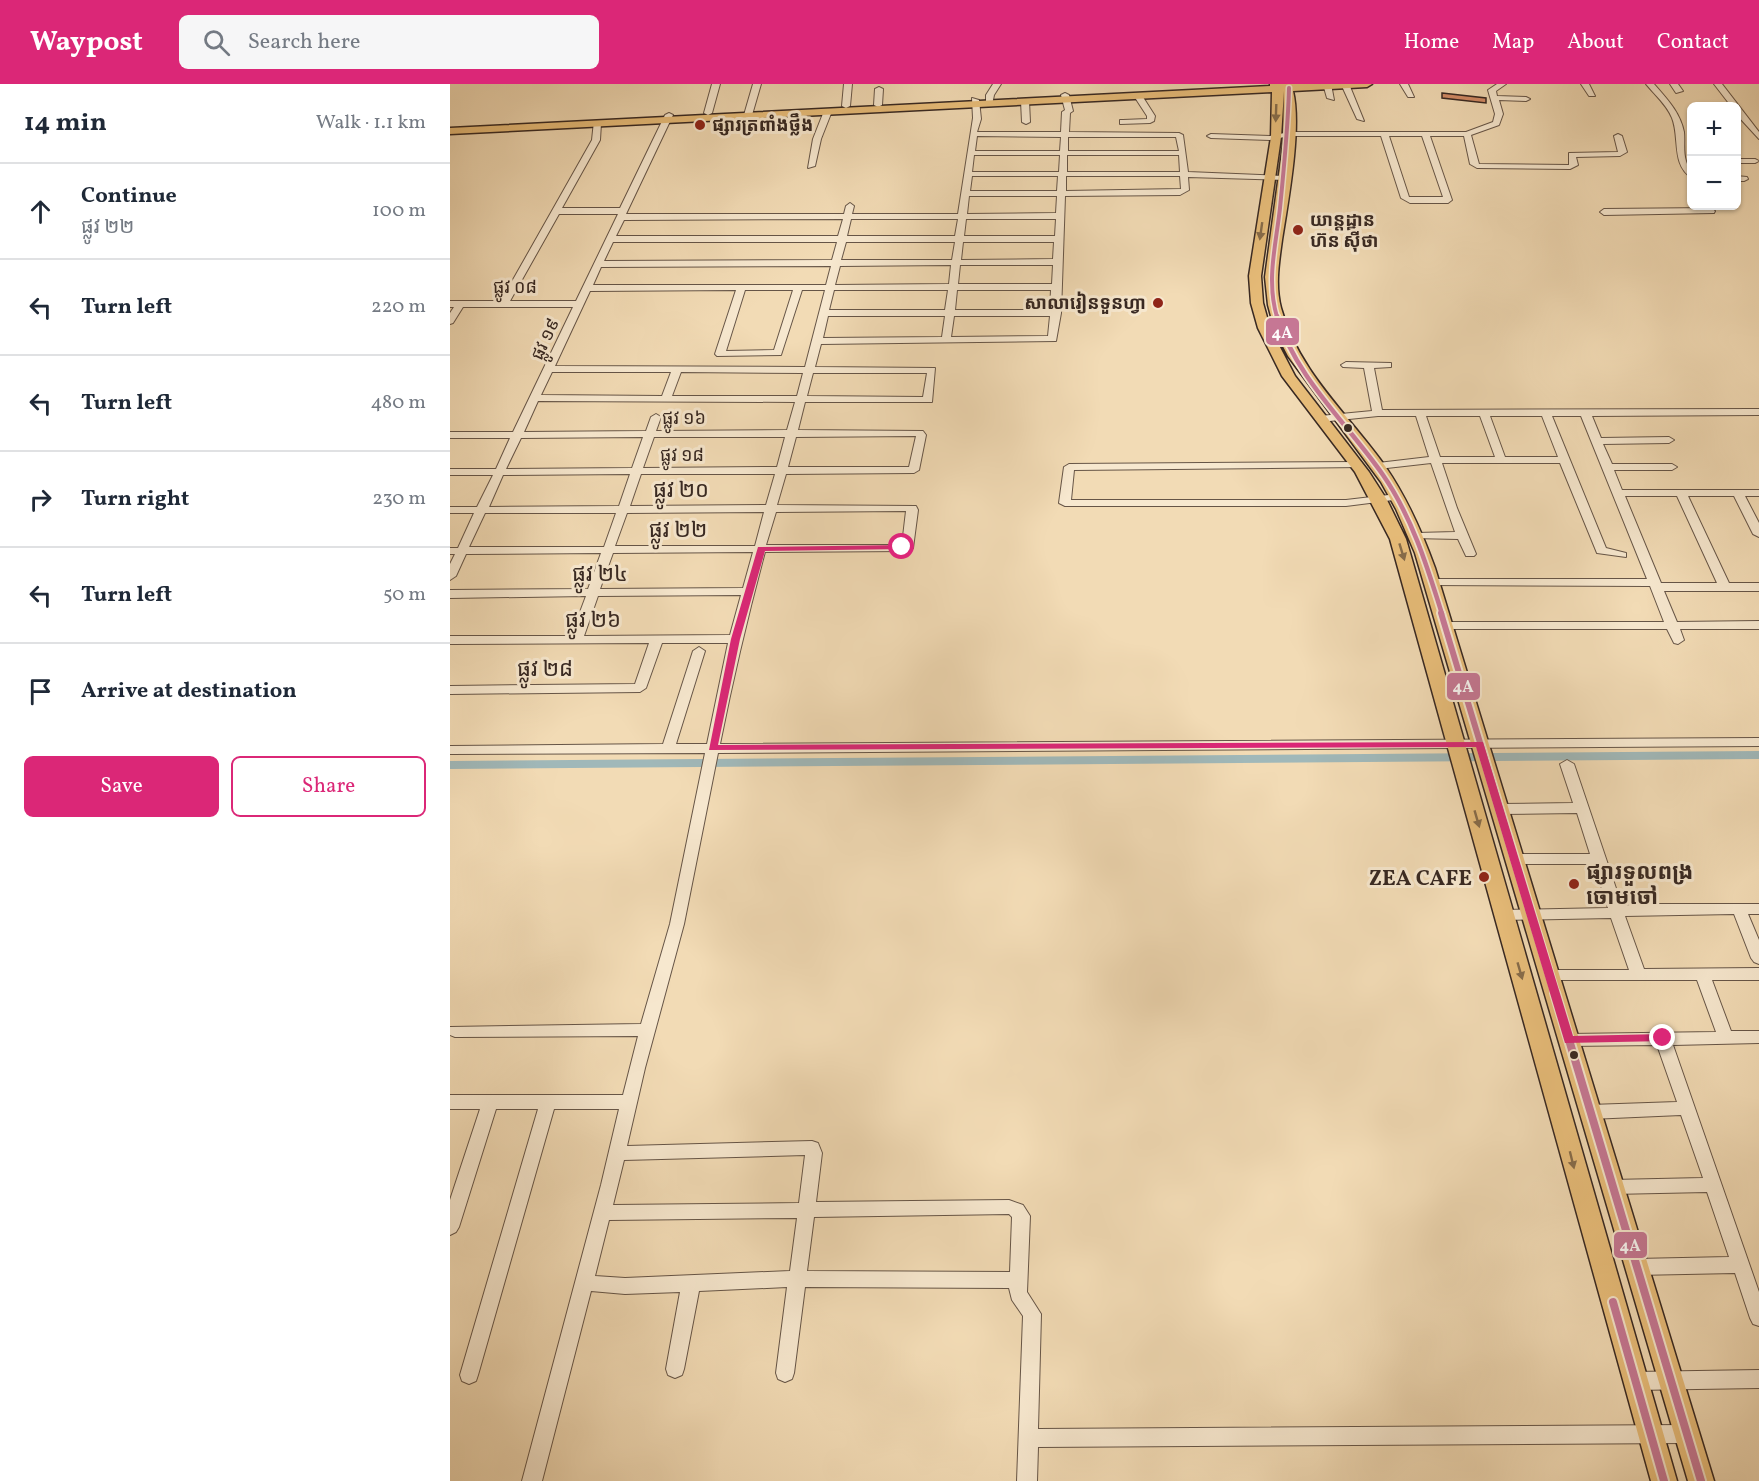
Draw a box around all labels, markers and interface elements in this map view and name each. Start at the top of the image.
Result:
search box [179,15,599,69]
text: Waypost [30,23,143,62]
icon: search [200,26,233,59]
text: Search here [248,27,360,58]
text: Home [1404,28,1459,57]
text: Map [1492,28,1534,57]
text: About [1567,28,1624,57]
text: Contact [1657,28,1729,57]
map controls [1687,102,1741,210]
button: + [1687,102,1741,156]
one-way arrow [1272,103,1281,122]
text: 14 min [24,105,107,141]
text: Walk · 1.1 km [316,109,426,137]
place label: ផ្សារត្រពាំងថ្លឹង [712,112,813,139]
marker: ផ្សារត្រពាំងថ្លឹង [693,118,707,132]
button: − [1687,156,1741,210]
text: Continue [81,181,177,212]
icon: ahead [24,195,57,228]
text: 100 m [372,197,426,225]
place label: យាន្ដដ្ឋាន ហ៊ន ស៊ីថា [1310,209,1379,255]
text: ផ្លូវ ២២ [81,214,134,242]
one-way arrow [1256,222,1265,241]
marker: យាន្ដដ្ឋាន ហ៊ន ស៊ីថា [1291,223,1305,237]
street label: ផ្លូវ ០៨ [493,276,537,303]
icon: left [24,291,57,324]
place label: សាលារៀនទួនហ្វា [1024,291,1146,317]
text: Turn left [81,292,172,323]
text: 220 m [371,293,426,321]
marker: សាលារៀនទួនហ្វា [1151,296,1165,310]
street label: ផ្លូវ ១៩ [526,315,569,366]
line badge: 4A [1265,317,1300,346]
text: 4A [1271,323,1293,345]
icon: left [24,387,57,420]
text: Turn left [81,388,172,419]
text: 480 m [371,389,426,417]
street label: ផ្លូវ ១៦ [662,407,706,434]
unlabelled marker [1342,422,1354,434]
street label: ផ្លូវ ១៨ [660,444,704,471]
street label: ផ្លូវ ២០ [653,476,709,510]
icon: right [24,483,57,516]
text: Turn right [81,484,189,515]
text: 230 m [372,485,426,513]
street label: ផ្លូវ ២២ [649,516,707,550]
route start [888,533,914,559]
one-way arrow [1398,543,1407,561]
street label: ផ្លូវ ២៤ [572,560,628,594]
icon: left [24,579,57,612]
text: Turn left [81,580,172,611]
text: 50 m [383,581,426,609]
street label: ផ្លូវ ២៦ [565,606,621,640]
street label: ផ្លូវ ២៨ [517,655,573,689]
line badge: 4A [1446,672,1481,701]
icon: arrive [24,675,57,708]
text: Arrive at destination [81,676,297,707]
text: 4A [1452,677,1474,699]
button: Save [24,756,219,817]
button: Share [231,756,426,817]
one-way arrow [1473,810,1482,828]
place label: ផ្សារទួលពង្រ ចោមចៅ [1586,858,1693,914]
place label: ZEA CAFE [1369,864,1472,895]
marker: ZEA CAFE [1477,870,1491,884]
marker: ផ្សារទួលពង្រ ចោមចៅ [1567,877,1581,891]
one-way arrow [1516,963,1525,981]
route end [1649,1024,1675,1050]
unlabelled marker [1568,1049,1580,1061]
one-way arrow [1567,1150,1577,1169]
line badge: 4A [1613,1231,1648,1259]
text: 4A [1619,1236,1641,1258]

